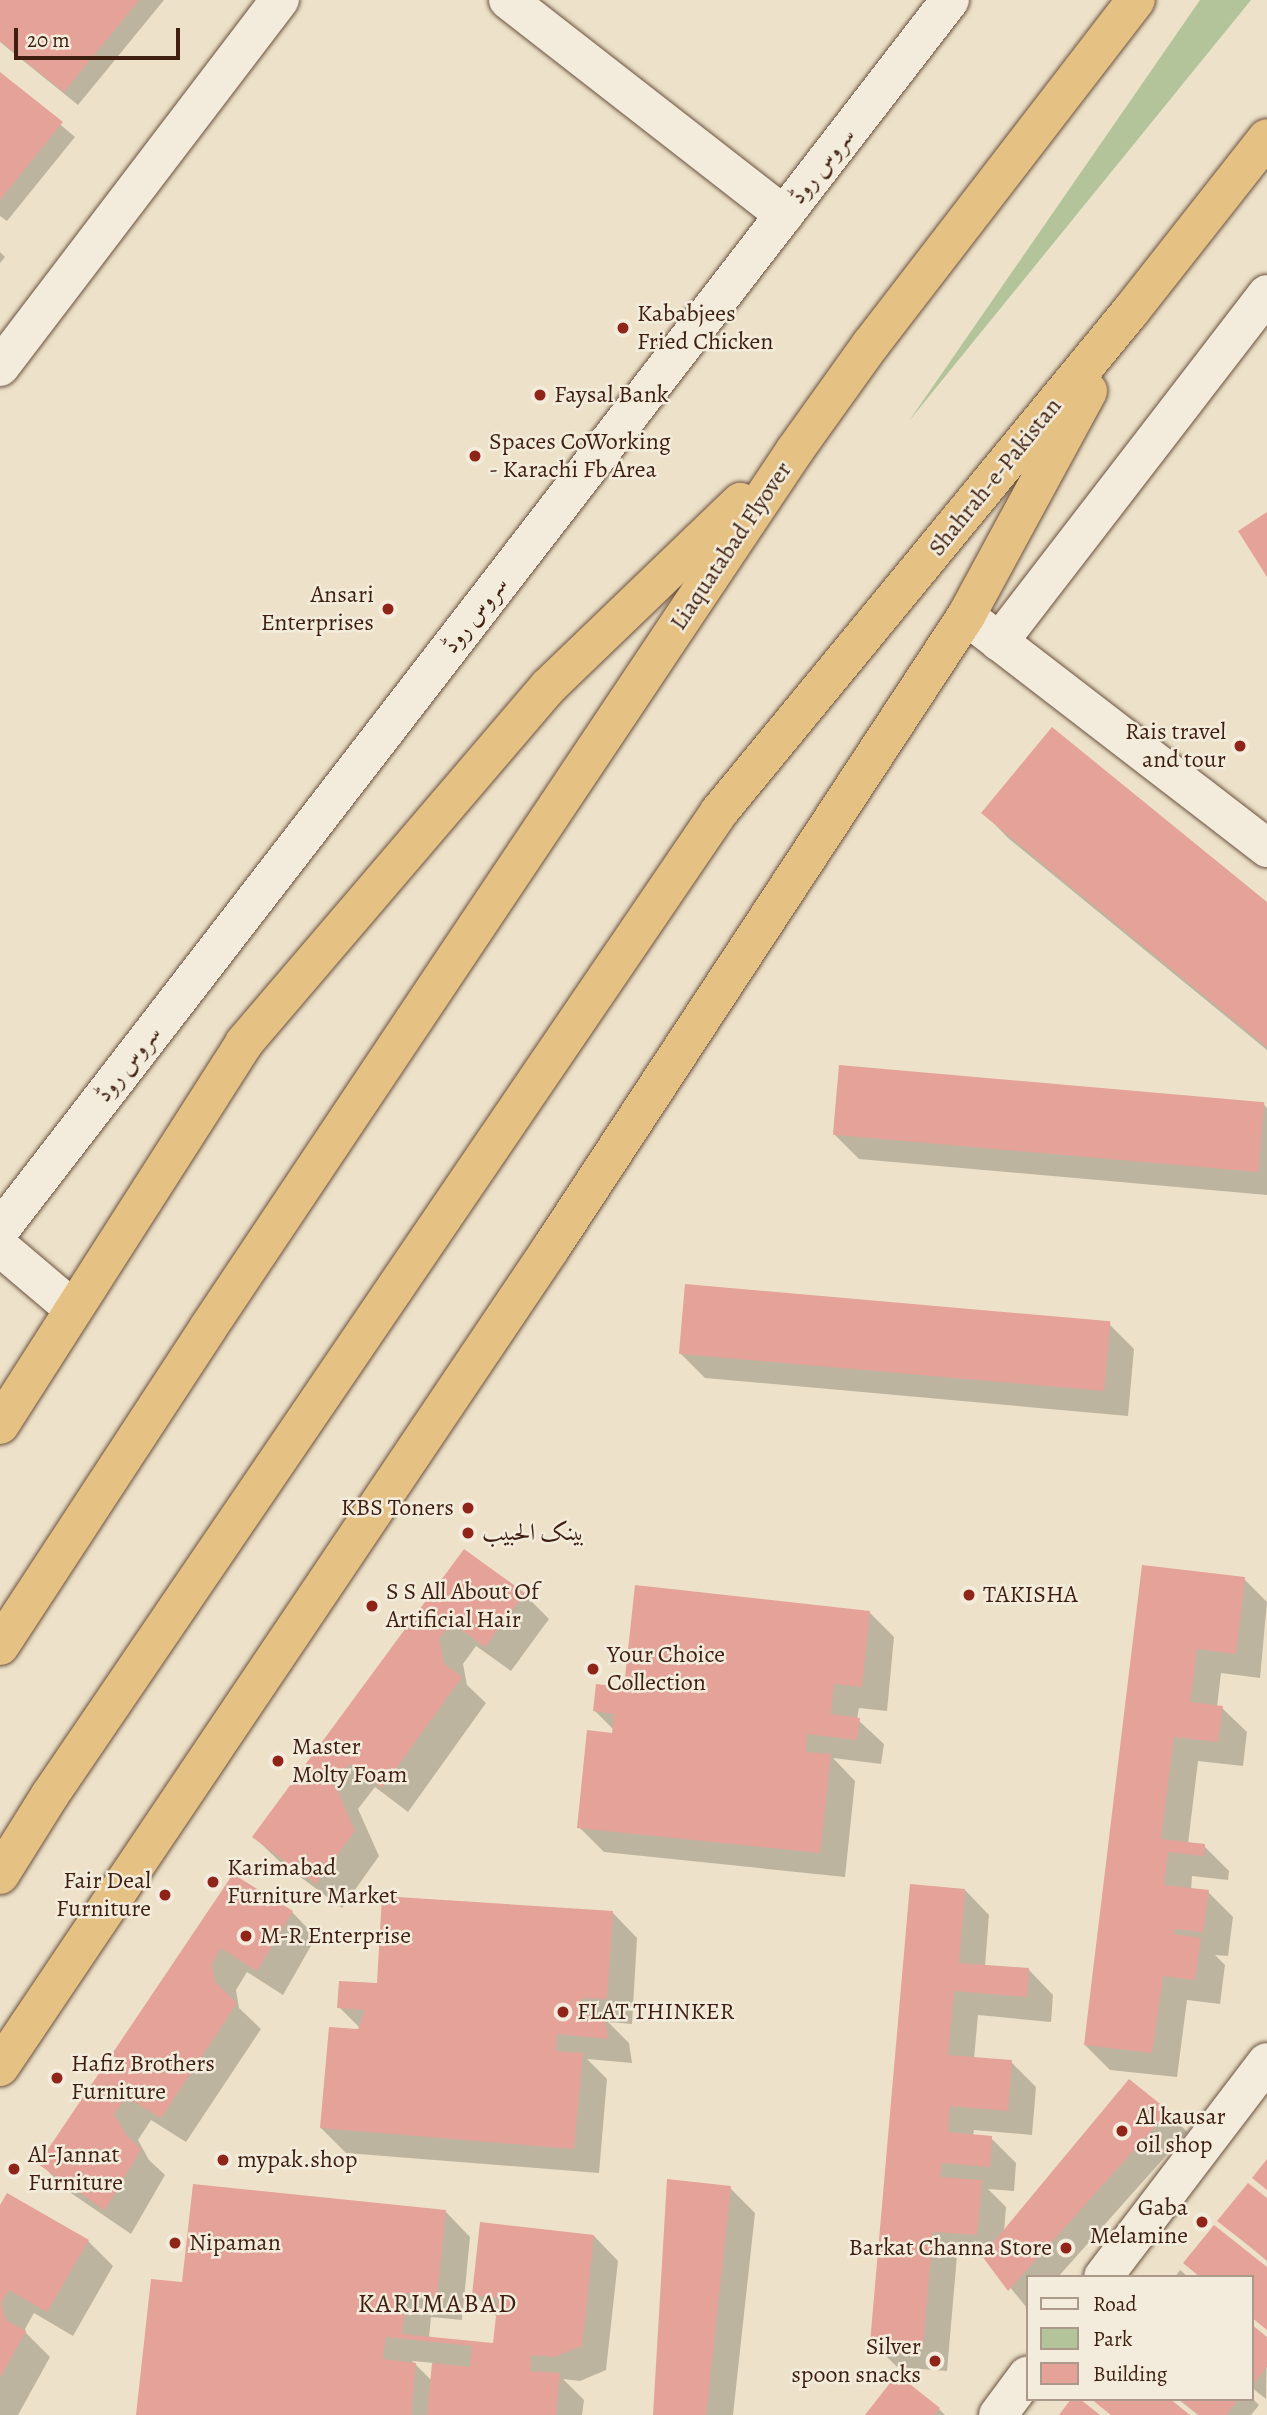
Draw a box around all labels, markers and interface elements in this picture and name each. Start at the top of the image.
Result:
scale bar [18,14,184,58]
text: 20 m [27,26,70,54]
street label: سروس روڈ [783,122,861,210]
place label: Kababjees Fried Chicken [637,300,773,356]
marker: Kababjees Fried Chicken [615,320,631,336]
place label: Faysal Bank [554,381,669,409]
marker: Faysal Bank [532,387,548,403]
street label: Shahrah-e-Pakistan [922,392,1068,562]
place label: Spaces CoWorking - Karachi Fb Area [489,428,671,484]
marker: Spaces CoWorking - Karachi Fb Area [467,448,483,464]
street label: Liaquatabad Flyover [664,456,798,636]
street label: سروس روڈ [436,571,514,659]
place label: Ansari Enterprises [261,581,374,637]
marker: Ansari Enterprises [380,601,396,617]
place label: Rais travel and tour [1125,718,1226,774]
marker: Rais travel and tour [1232,738,1248,754]
street label: سروس روڈ [89,1020,167,1108]
place label: KBS Toners [341,1494,454,1522]
marker: KBS Toners [460,1500,476,1516]
place label: بينک الحبيب [482,1519,584,1547]
marker: بينک الحبيب [460,1525,476,1541]
place label: S S All About Of Artificial Hair [386,1578,539,1634]
place label: TAKISHA [983,1581,1078,1609]
marker: TAKISHA [961,1587,977,1603]
marker: S S All About Of Artificial Hair [364,1598,380,1614]
place label: Your Choice Collection [607,1641,725,1697]
marker: Your Choice Collection [585,1661,601,1677]
place label: Master Molty Foam [292,1733,407,1789]
marker: Master Molty Foam [270,1753,286,1769]
place label: Karimabad Furniture Market [227,1854,397,1910]
place label: Fair Deal Furniture [56,1867,151,1923]
marker: Karimabad Furniture Market [205,1874,221,1890]
marker: Fair Deal Furniture [157,1887,173,1903]
place label: M-R Enterprise [260,1922,411,1950]
marker: M-R Enterprise [238,1928,254,1944]
place label: FLAT THINKER [577,1998,734,2026]
marker: FLAT THINKER [555,2004,571,2020]
place label: Hafiz Brothers Furniture [71,2050,215,2106]
marker: Hafiz Brothers Furniture [49,2070,65,2086]
place label: Al kausar oil shop [1136,2103,1226,2159]
marker: Al kausar oil shop [1114,2123,1130,2139]
place label: Al-Jannat Furniture [28,2141,123,2197]
place label: mypak.shop [237,2146,357,2174]
marker: mypak.shop [215,2152,231,2168]
marker: Al-Jannat Furniture [6,2161,22,2177]
place label: Gaba Melamine [1090,2194,1188,2250]
marker: Gaba Melamine [1194,2214,1210,2230]
place label: Nipaman [189,2229,281,2257]
place label: Barkat Channa Store [848,2234,1052,2262]
marker: Nipaman [167,2235,183,2251]
marker: Barkat Channa Store [1058,2240,1074,2256]
legend [1026,2275,1253,2401]
district label: KARIMABAD [359,2288,517,2320]
text: Road [1093,2290,1137,2318]
text: Park [1093,2325,1132,2353]
place label: Silver spoon snacks [791,2333,921,2389]
marker: Silver spoon snacks [927,2353,943,2369]
text: Building [1093,2360,1167,2388]

